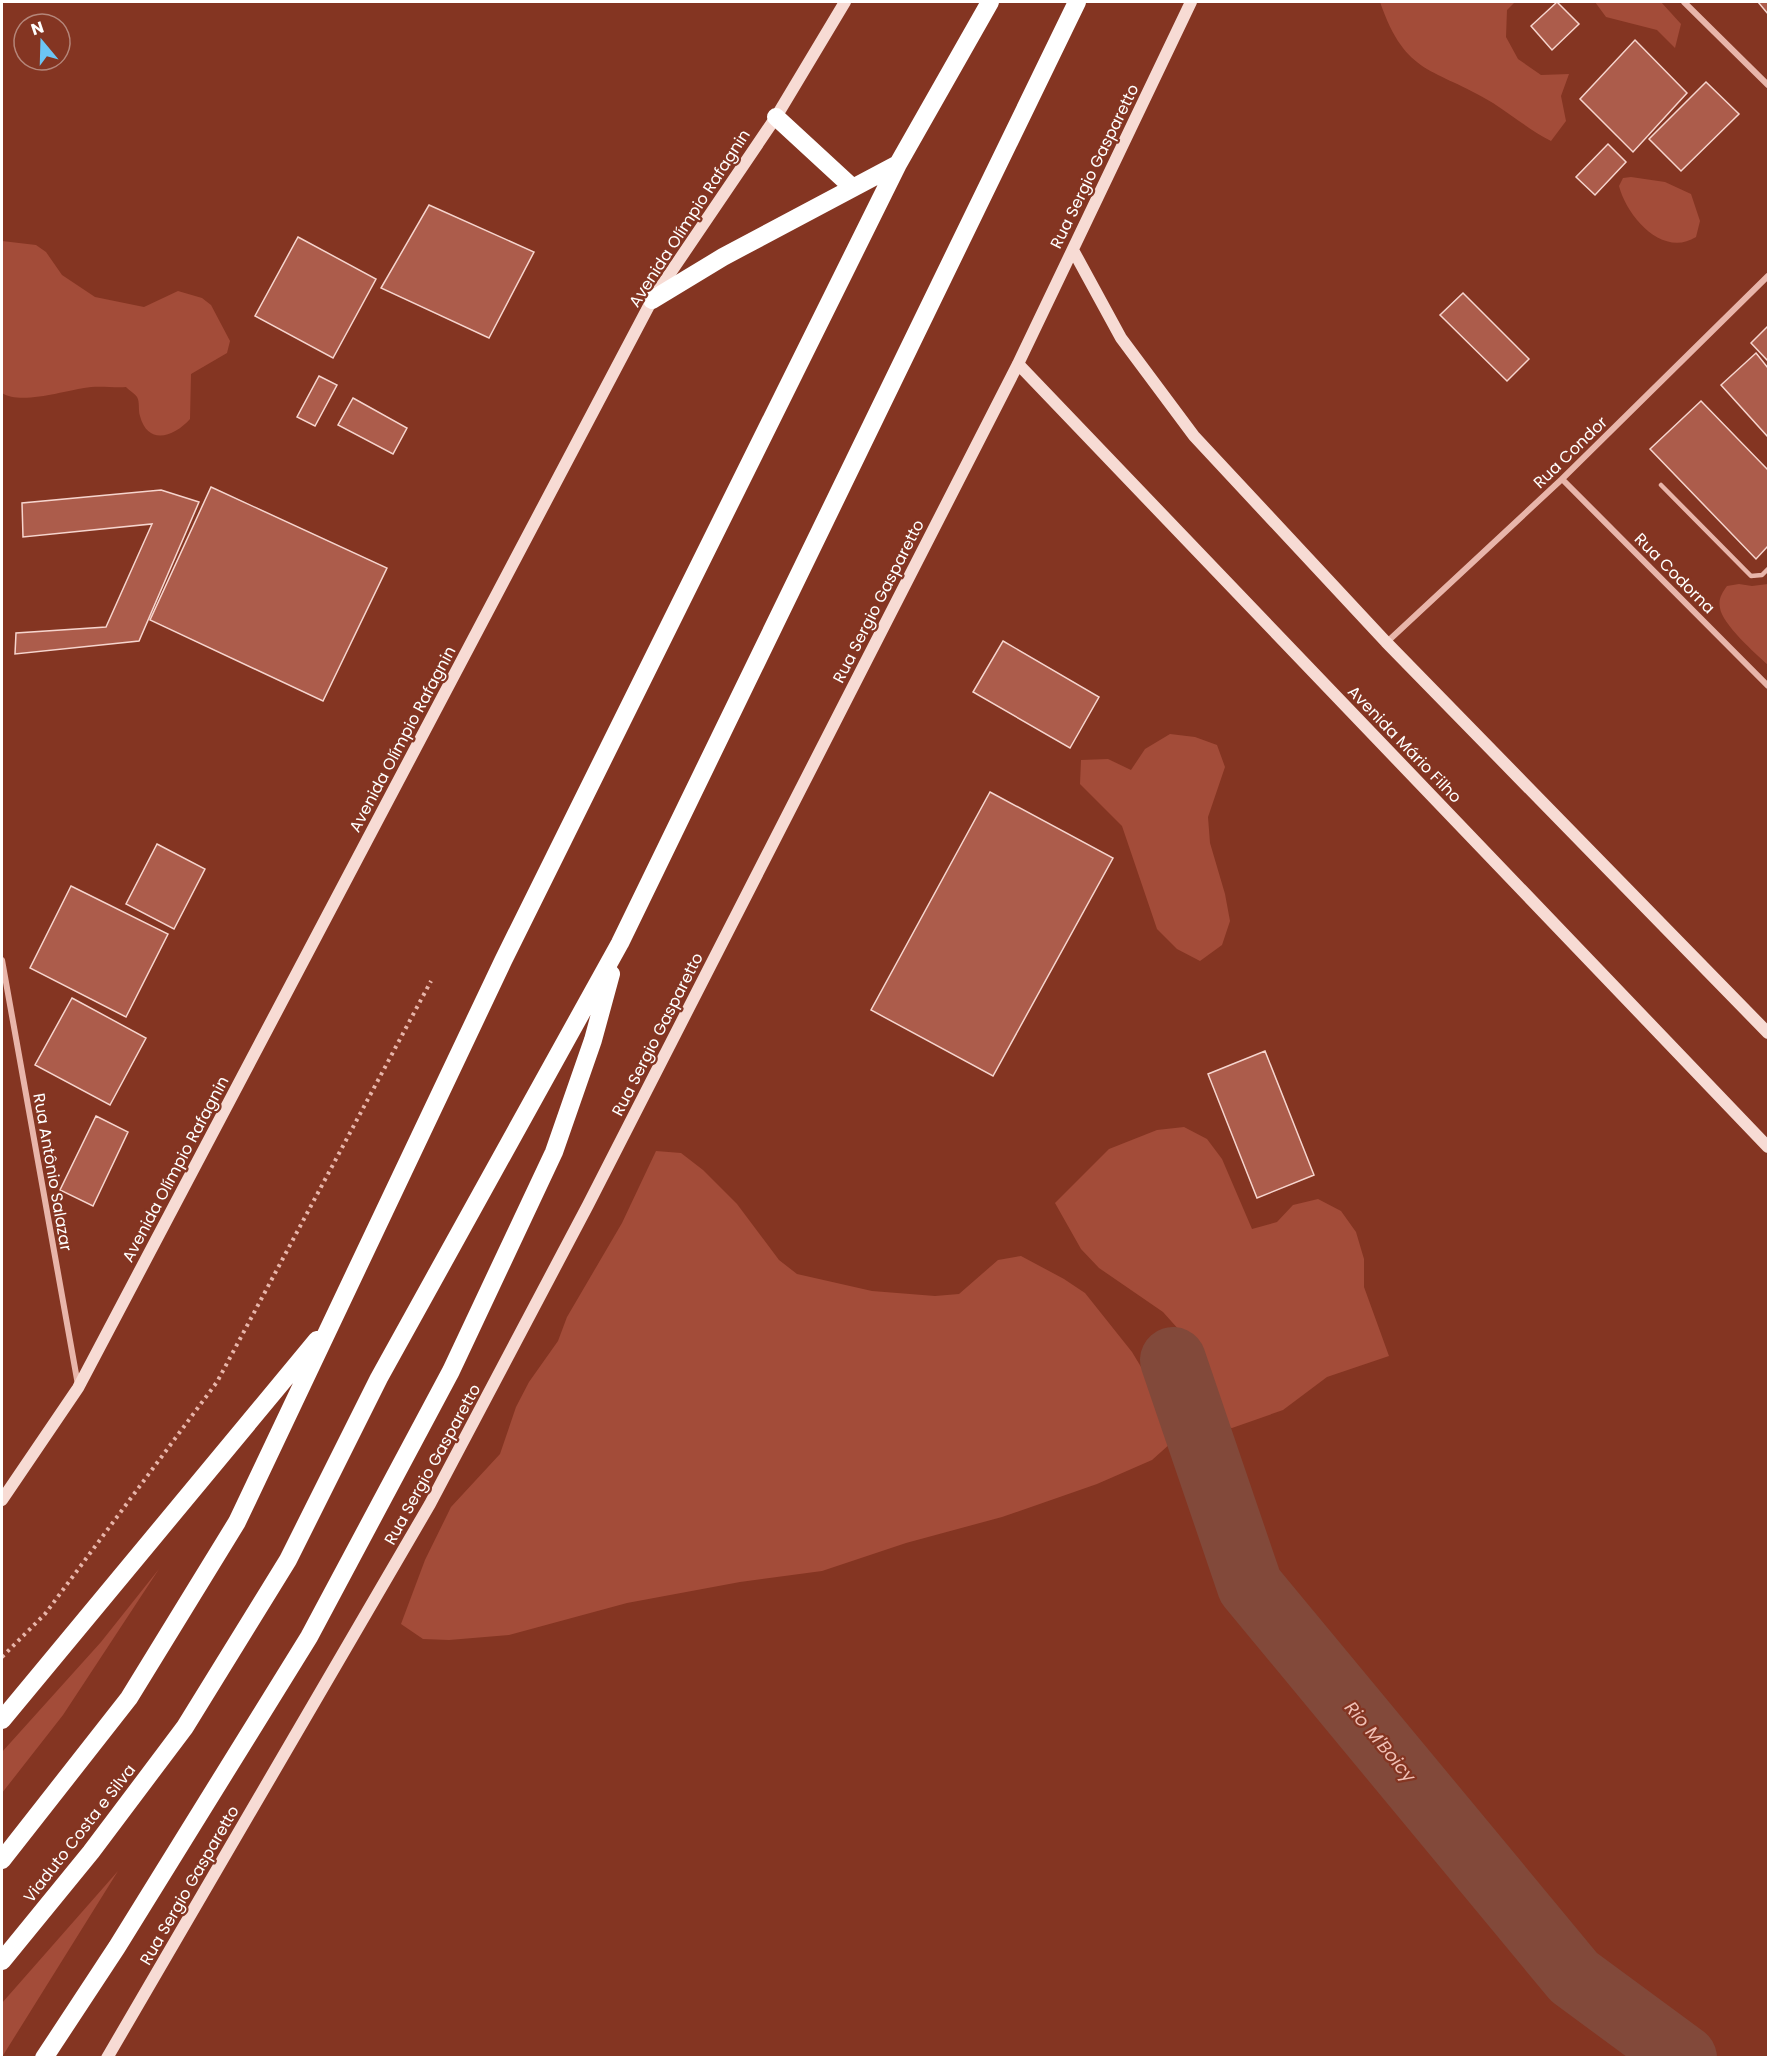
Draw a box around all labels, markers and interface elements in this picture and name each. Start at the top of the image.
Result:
north arrow [12,12,72,72]
text: N [28,15,47,41]
street label: Rua Sergio Gasparetto [1045,80,1144,252]
street label: Avenida Olímpio Rafagnin [623,125,756,312]
street label: Rua Condor [1528,411,1612,494]
street label: Rua Sergio Gasparetto [827,516,930,687]
street label: Rua Codorna [1629,528,1720,619]
street label: Avenida Olímpio Rafagnin [344,642,461,836]
street label: Avenida Mário Filho [1342,681,1467,808]
street label: Rua Sergio Gasparetto [606,949,709,1120]
street label: Avenida Olímpio Rafagnin [117,1072,234,1266]
street label: Rua Antônio Salazar [27,1091,78,1253]
street label: Rua Sergio Gasparetto [379,1380,486,1549]
water label: Rio M'Boicy [1339,1696,1422,1788]
street label: Viaduto Costa e Silva [18,1759,141,1907]
street label: Rua Sergio Gasparetto [134,1801,245,1969]

